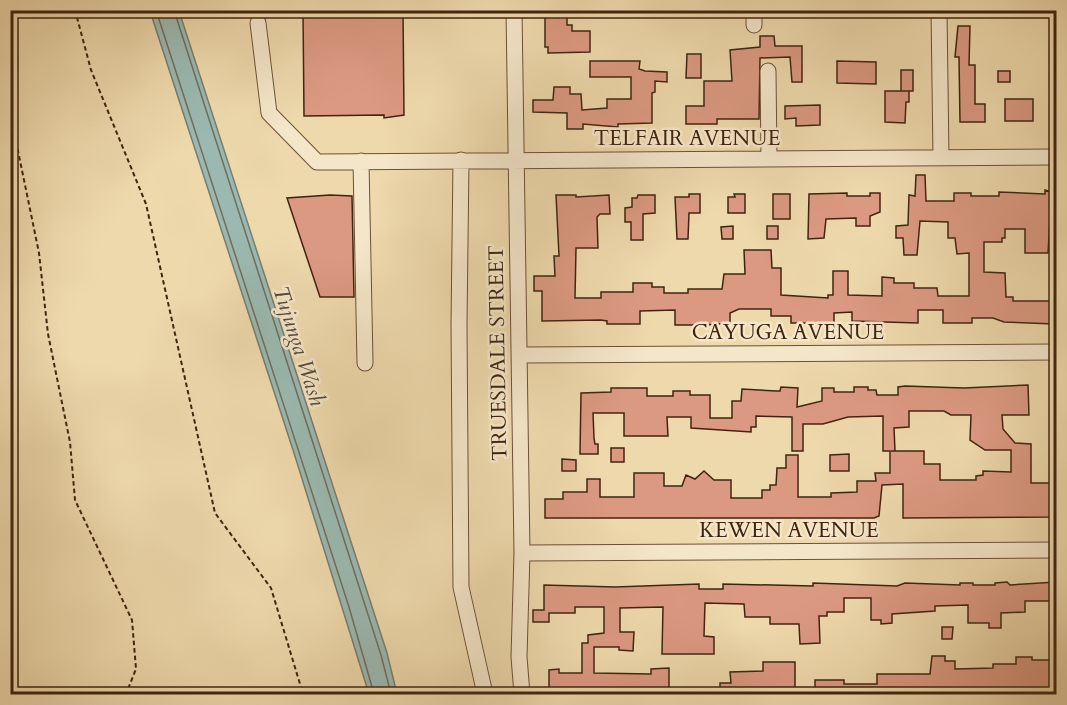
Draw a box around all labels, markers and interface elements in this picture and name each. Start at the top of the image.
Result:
street label: TELFAIR AVENUE [594,124,780,153]
street label: TRUESDALE STREET [482,245,514,461]
water label: Tujunga Wash [266,282,333,410]
street label: CAYUGA AVENUE [692,318,884,347]
street label: KEWEN AVENUE [699,516,879,545]

